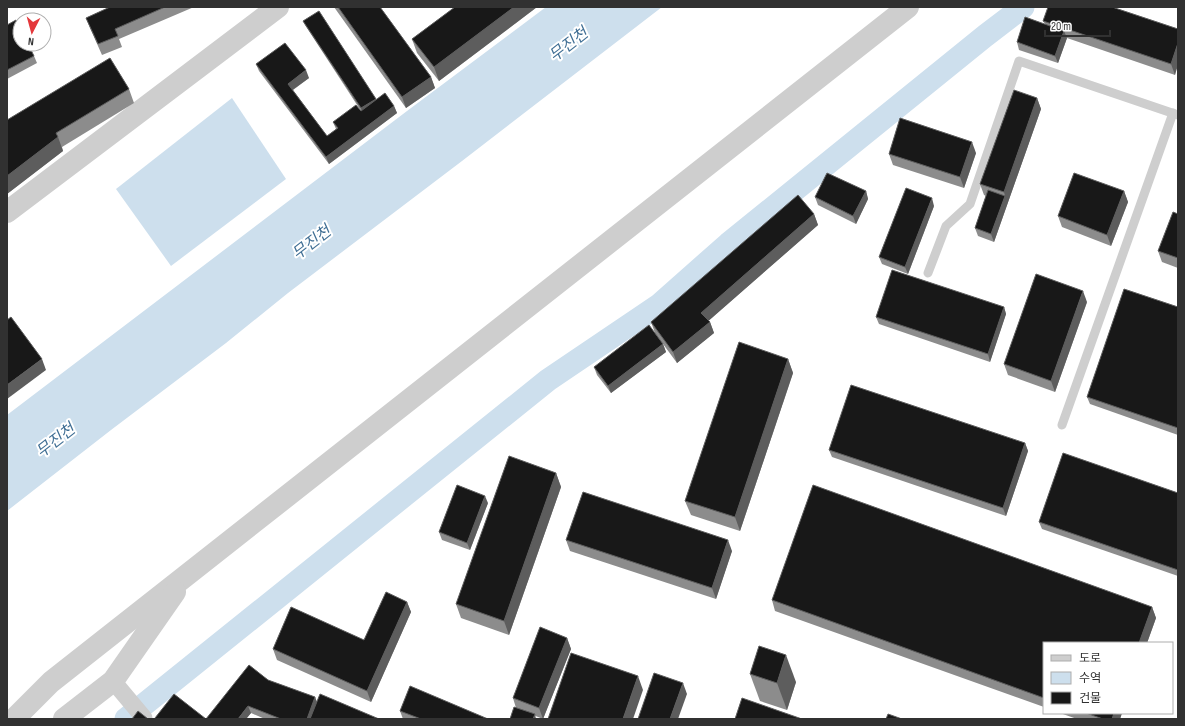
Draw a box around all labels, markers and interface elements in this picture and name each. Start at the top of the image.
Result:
north arrow [12,12,52,52]
scale bar [1045,12,1110,38]
text: 20 m [1051,19,1071,34]
water label: 무진천 [546,23,594,66]
text: N [27,35,35,48]
water label: 무진천 [289,221,337,264]
water label: 무진천 [33,419,81,462]
legend [1043,642,1173,714]
text: 도로 [1079,651,1101,666]
text: 수역 [1079,671,1101,686]
text: 건물 [1079,691,1101,706]

